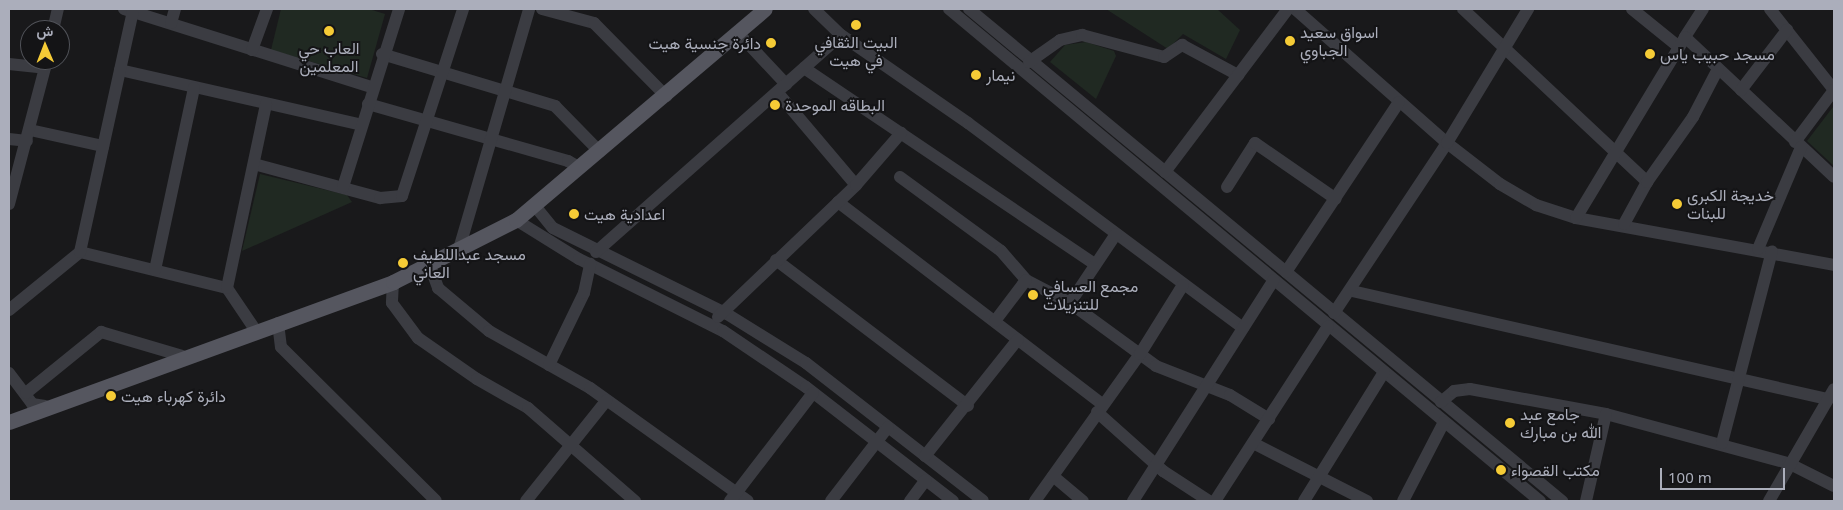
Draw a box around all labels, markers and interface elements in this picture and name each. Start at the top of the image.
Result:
marker: البيت الثقافي في هيت [850,19,862,31]
north arrow [20,20,70,70]
text: ش [36,21,53,40]
place label: اسواق سعيد الجباوي [1300,22,1378,60]
marker: العاب حي المعلمين [323,25,335,37]
place label: البيت الثقافي في هيت [815,32,897,70]
place label: دائرة جنسية هيت [649,33,761,53]
marker: اسواق سعيد الجباوي [1284,35,1296,47]
marker: دائرة جنسية هيت [765,37,777,49]
place label: العاب حي المعلمين [299,38,359,76]
place label: مسجد حبيب ياس [1660,44,1775,64]
marker: مسجد حبيب ياس [1644,48,1656,60]
place label: نيمار [986,65,1015,85]
marker: نيمار [970,69,982,81]
place label: البطاقه الموحدة [785,95,885,115]
marker: البطاقه الموحدة [769,99,781,111]
place label: خديجة الكبرى للبنات [1687,185,1774,223]
marker: خديجة الكبرى للبنات [1671,198,1683,210]
place label: اعدادية هيت [584,204,665,224]
marker: اعدادية هيت [568,208,580,220]
place label: مسجد عبداللطيف العاني [413,244,526,282]
marker: مسجد عبداللطيف العاني [397,257,409,269]
place label: مجمع العسافي للتنزيلات [1043,276,1138,314]
marker: مجمع العسافي للتنزيلات [1027,289,1039,301]
place label: دائرة كهرباء هيت [121,386,226,406]
marker: دائرة كهرباء هيت [105,390,117,402]
place label: جامع عبد الله بن مبارك [1520,404,1601,442]
marker: جامع عبد الله بن مبارك [1504,417,1516,429]
scale bar [1663,458,1788,490]
place label: مكتب القصواء [1511,460,1600,480]
marker: مكتب القصواء [1495,464,1507,476]
text: 100 m [1668,467,1712,487]

